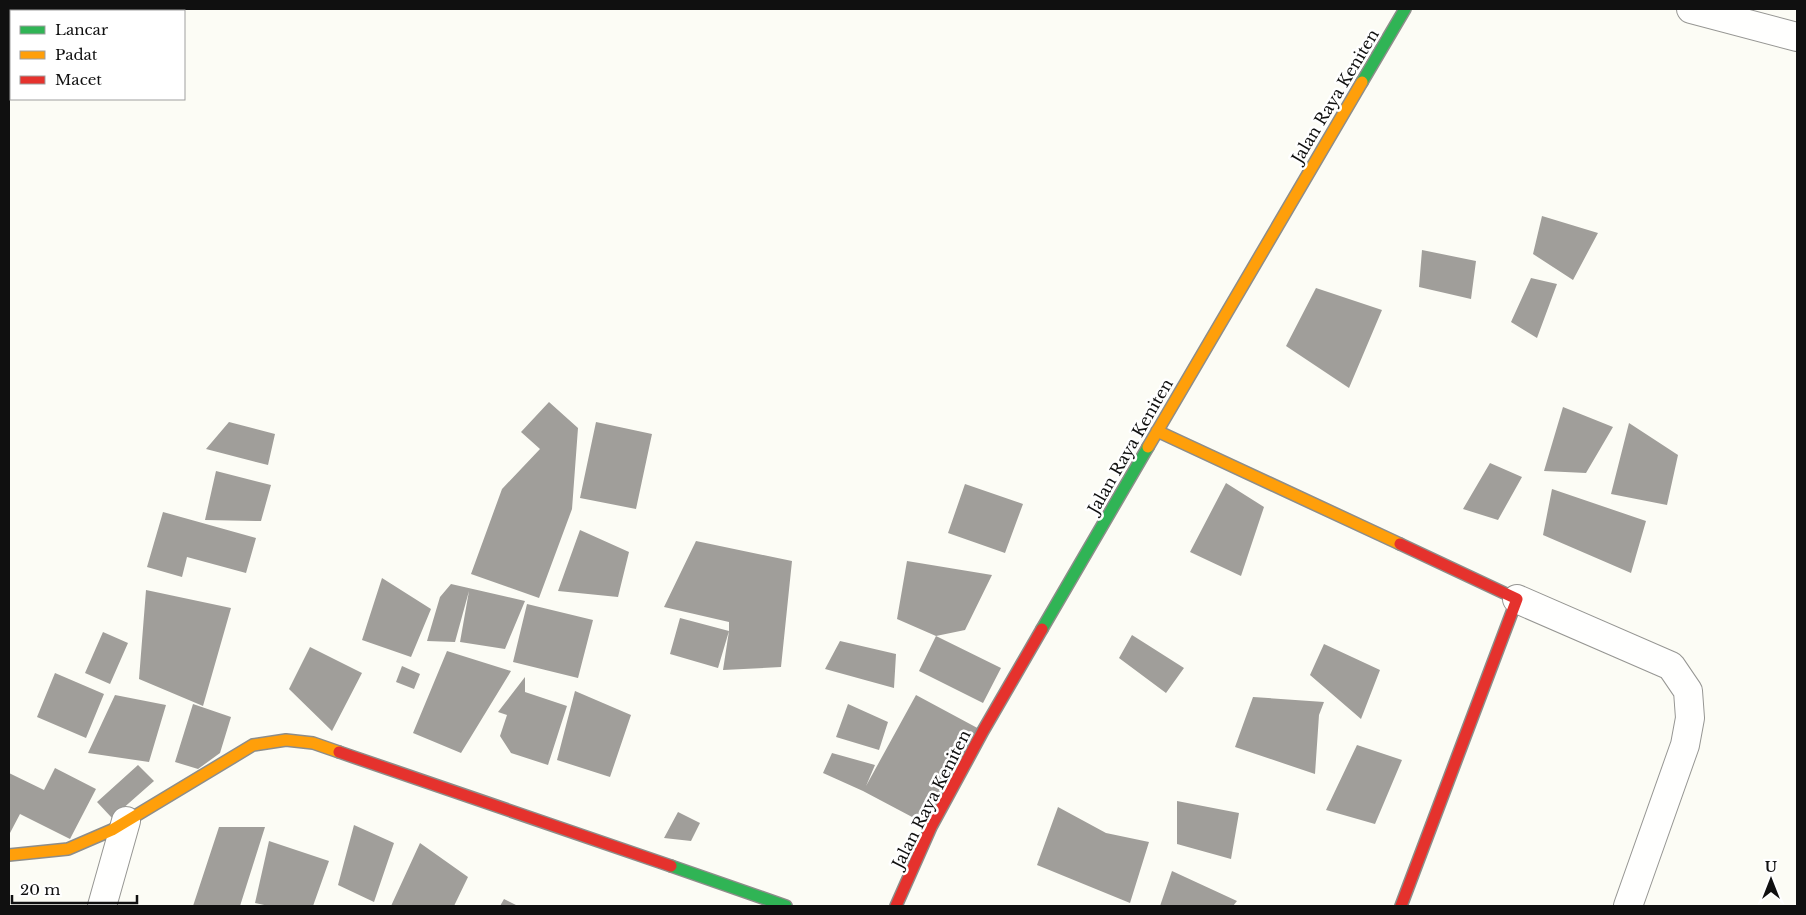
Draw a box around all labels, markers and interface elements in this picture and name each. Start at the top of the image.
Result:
legend [10,10,185,100]
text: Lancar [55,20,109,39]
street label: Jalan Raya Keniten [1286,25,1383,168]
text: Padat [55,45,98,64]
text: Macet [55,70,102,89]
street label: Jalan Raya Keniten [1082,375,1177,519]
street label: Jalan Raya Keniten [886,726,975,873]
north arrow [1746,855,1796,905]
text: U [1765,858,1778,876]
scale bar [12,872,138,904]
text: 20 m [20,880,60,899]

